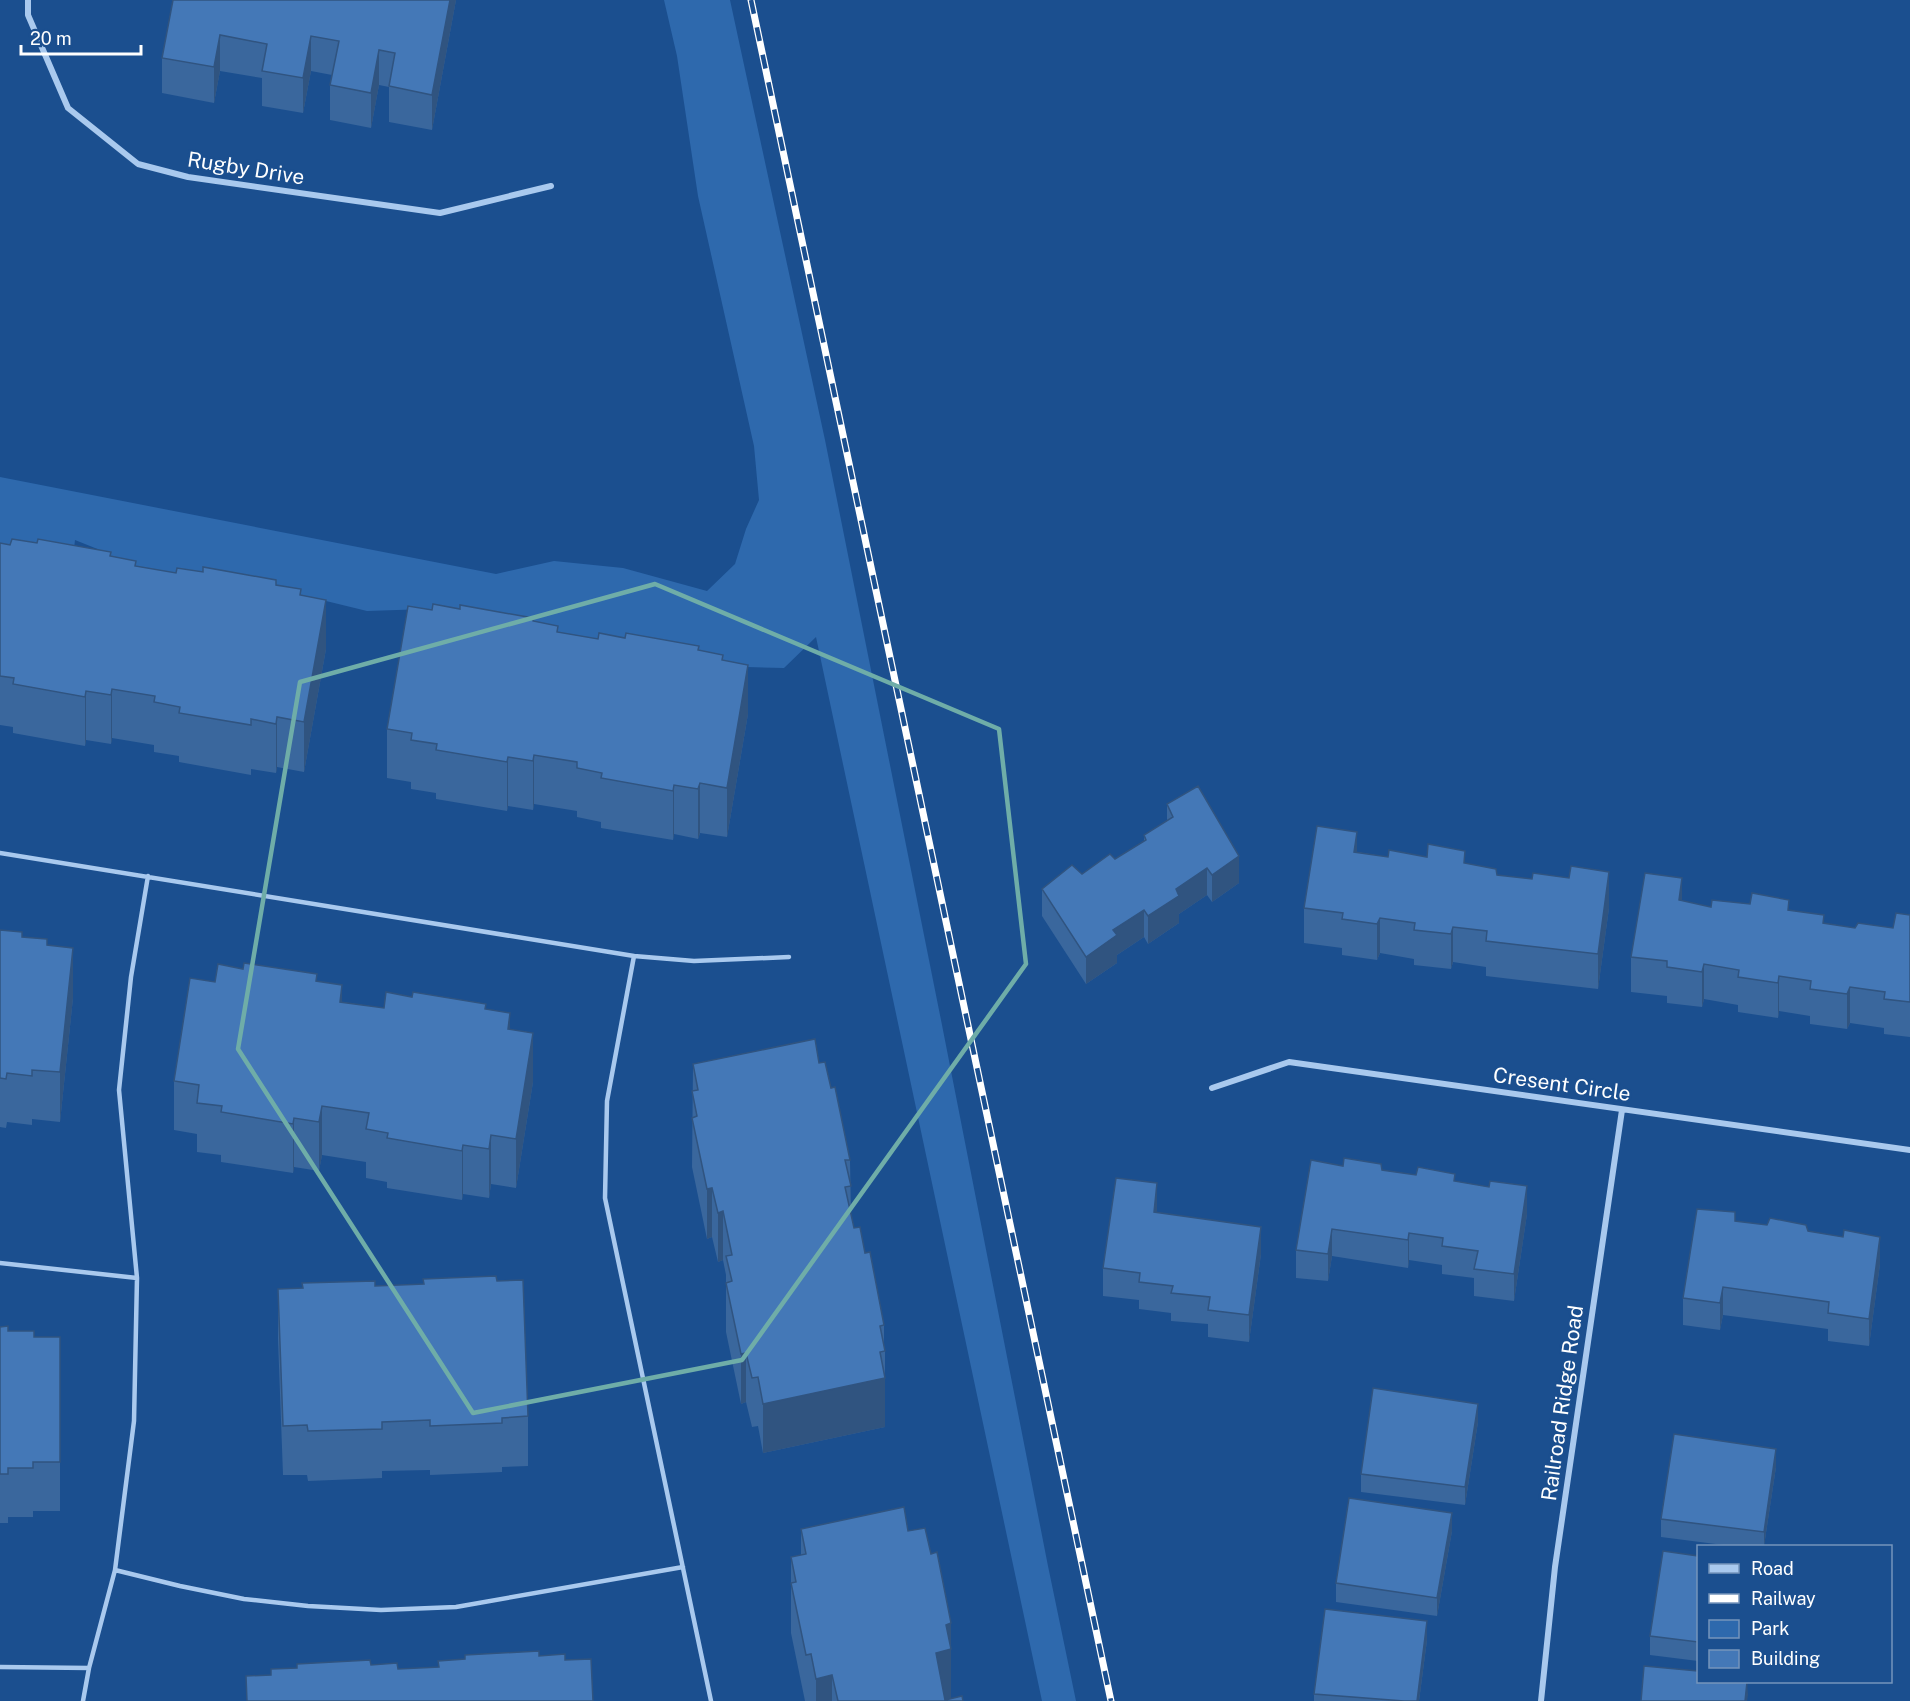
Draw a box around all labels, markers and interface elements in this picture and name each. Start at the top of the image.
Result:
scale bar [21,18,141,56]
text: 20 m [30,28,72,49]
street label: Rugby Drive [186,146,306,190]
street label: Cresent Circle [1492,1062,1632,1106]
street label: Railroad Ridge Road [1536,1304,1588,1502]
legend [1697,1545,1892,1683]
text: Road [1751,1558,1794,1579]
text: Railway [1751,1588,1816,1609]
text: Park [1751,1618,1789,1639]
text: Building [1751,1648,1820,1669]

